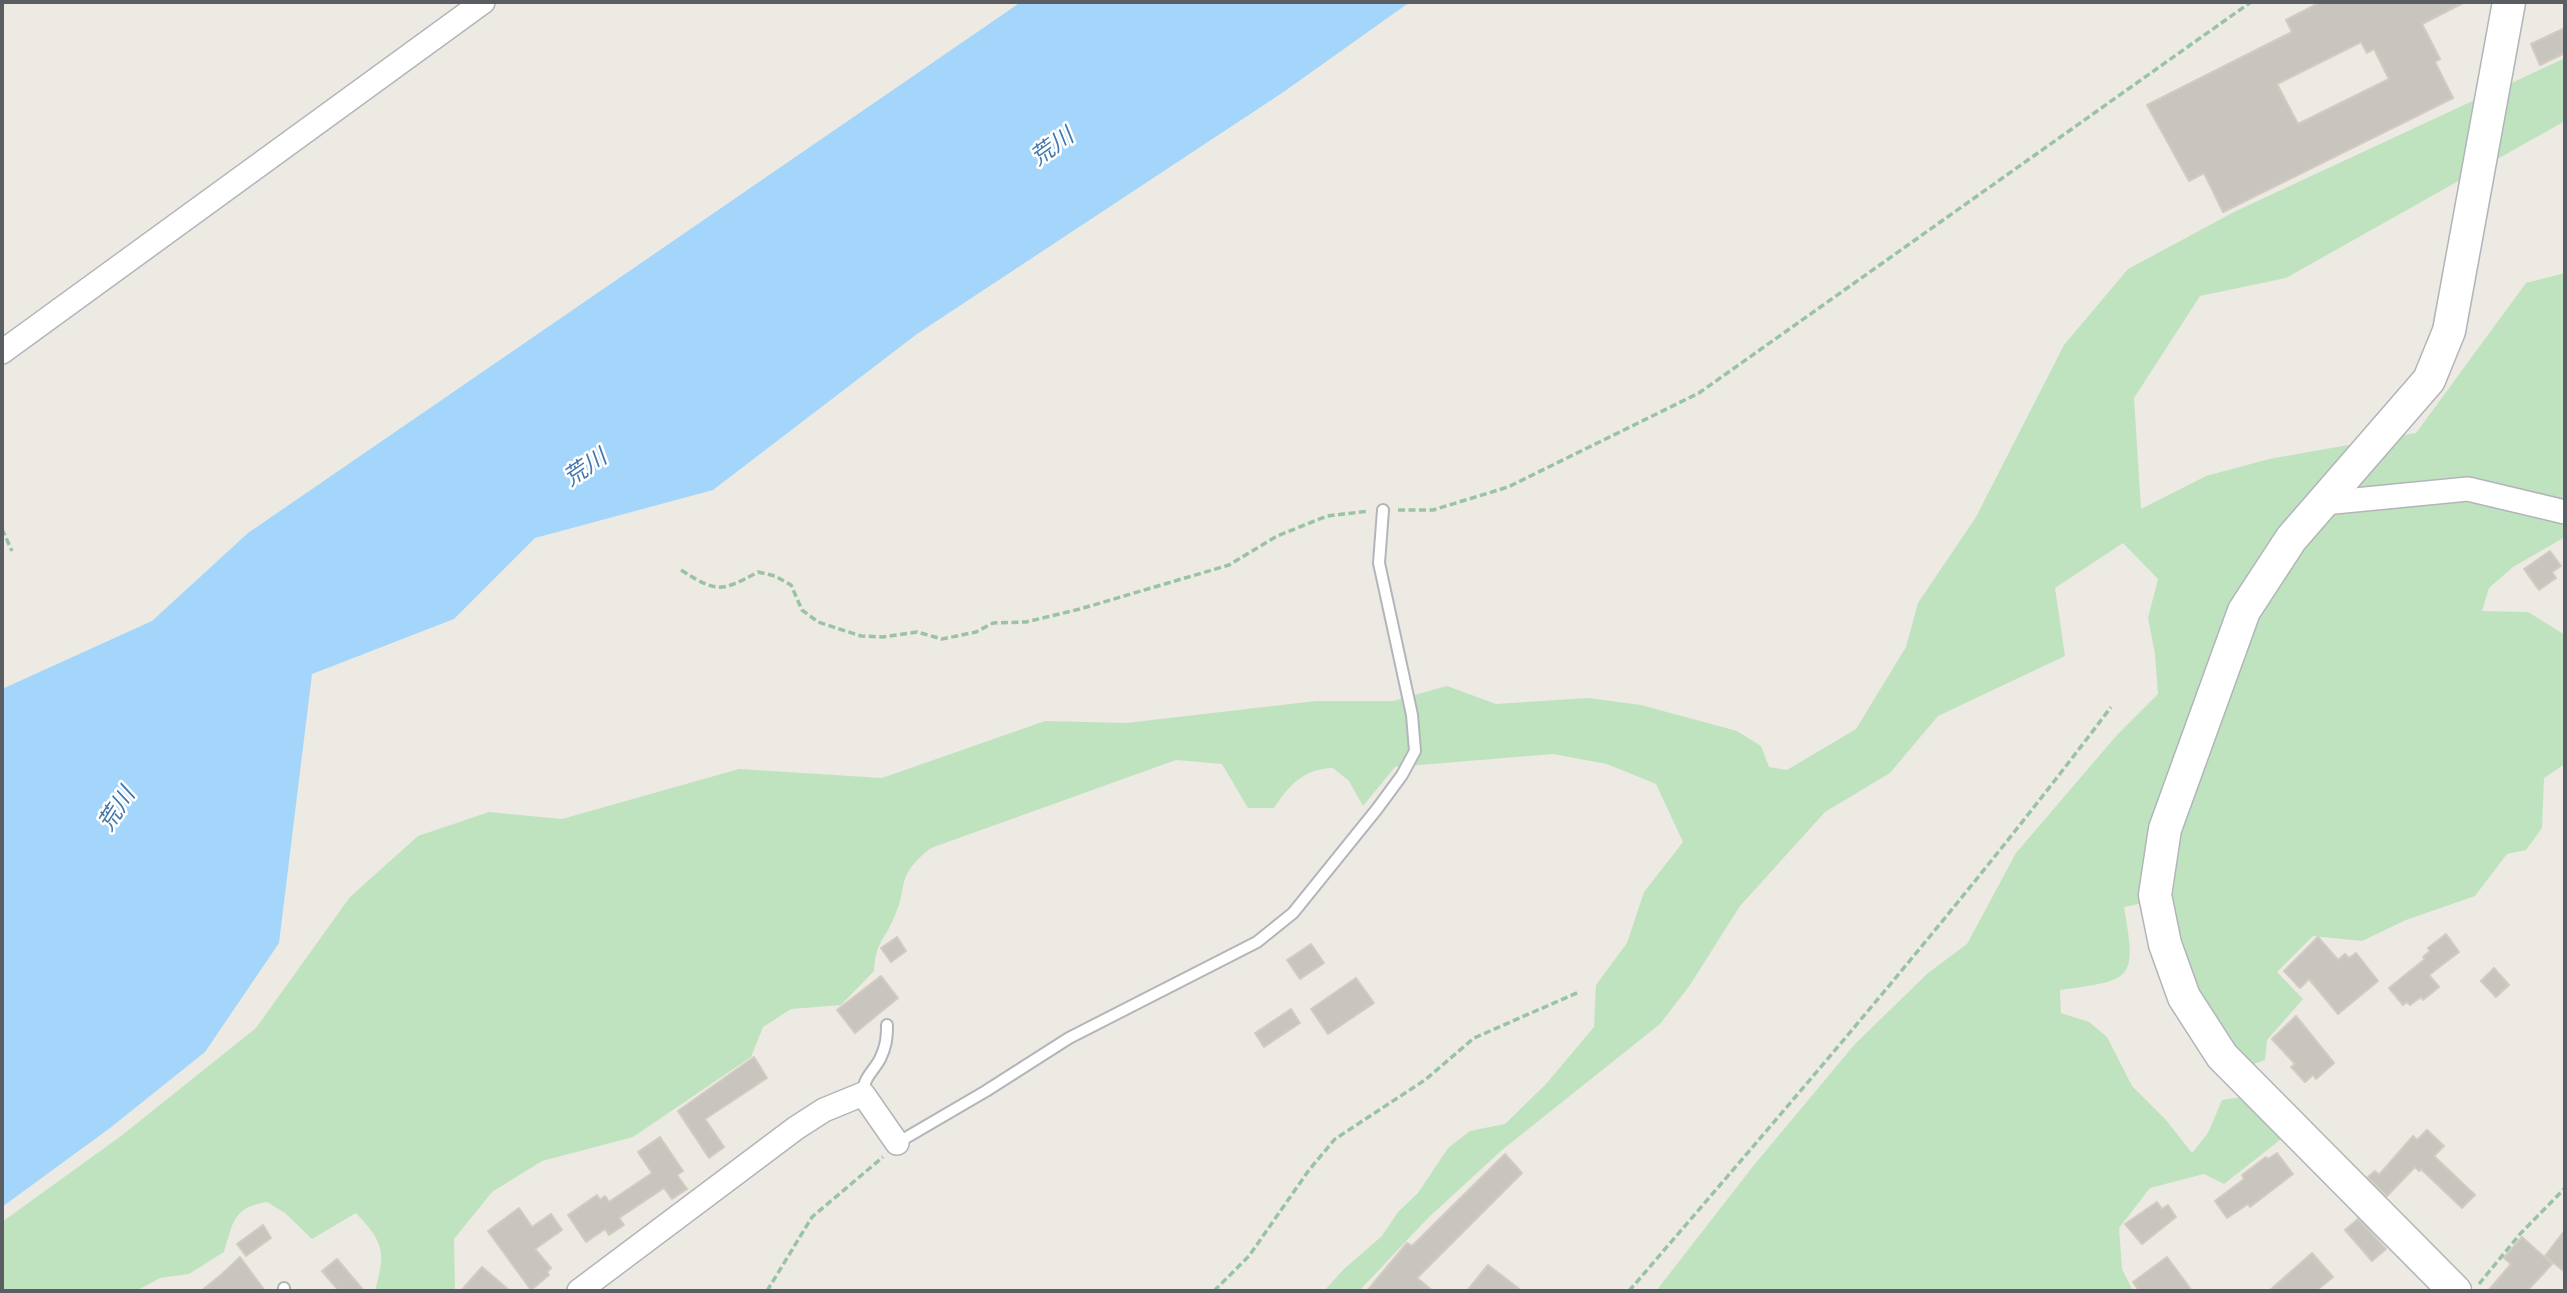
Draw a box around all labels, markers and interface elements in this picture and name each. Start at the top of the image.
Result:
water label: 荒川 [1026,123,1080,173]
water label: 荒川 [559,445,613,493]
water label: 荒川 [94,783,142,837]

